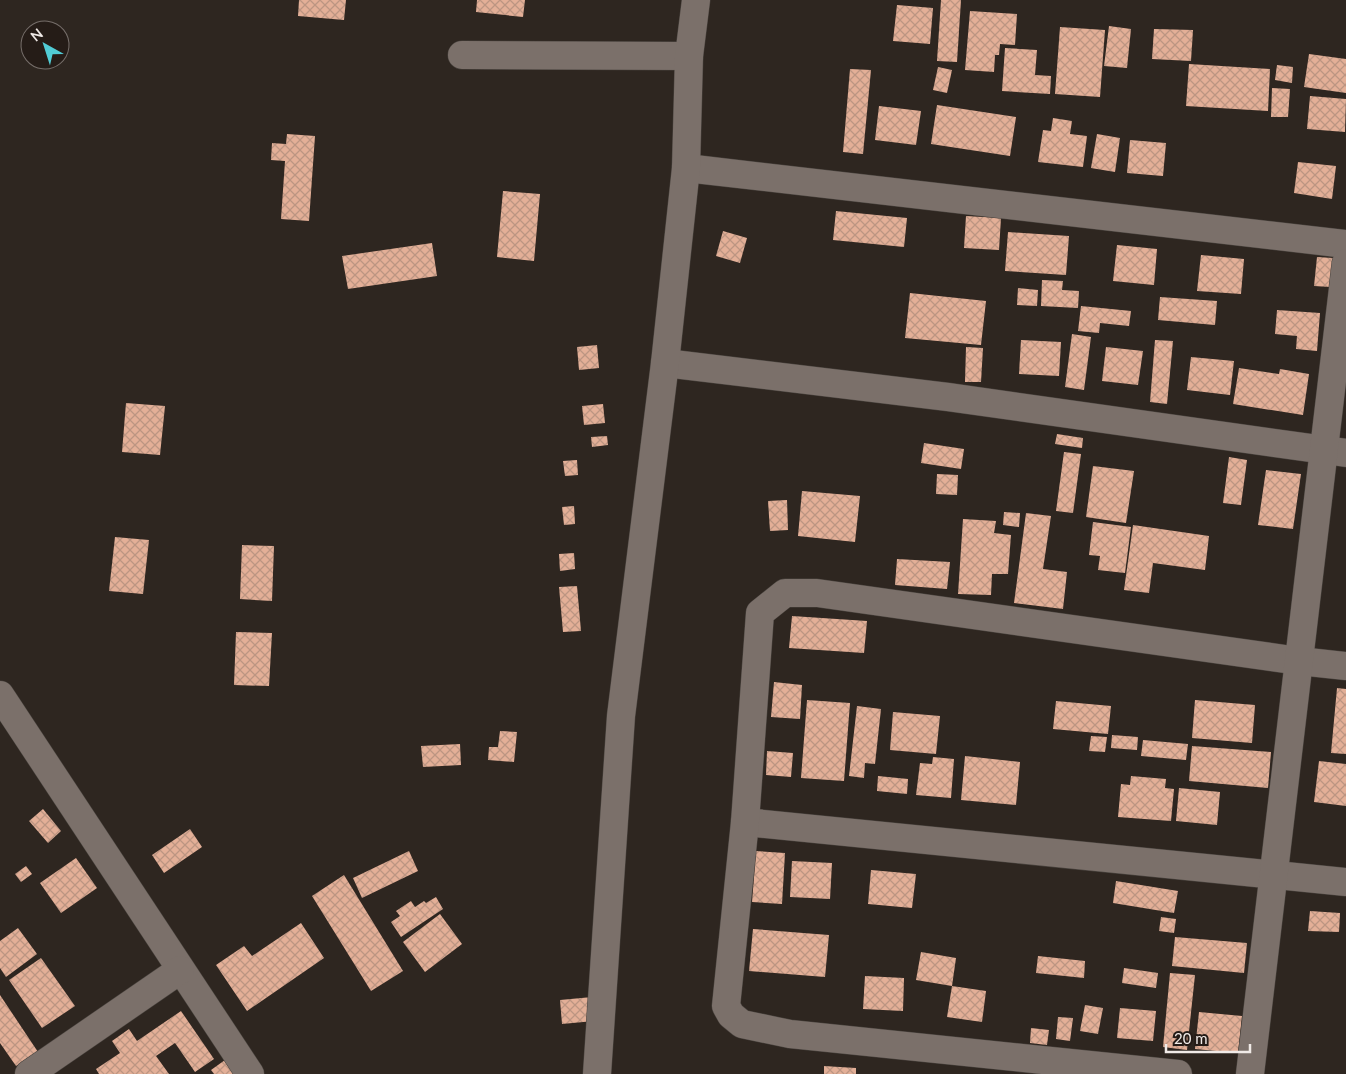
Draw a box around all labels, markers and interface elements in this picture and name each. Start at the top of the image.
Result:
north arrow [20,20,70,70]
text: N [27,25,46,45]
scale bar [1166,1022,1250,1054]
text: 20 m [1174,1029,1208,1047]

